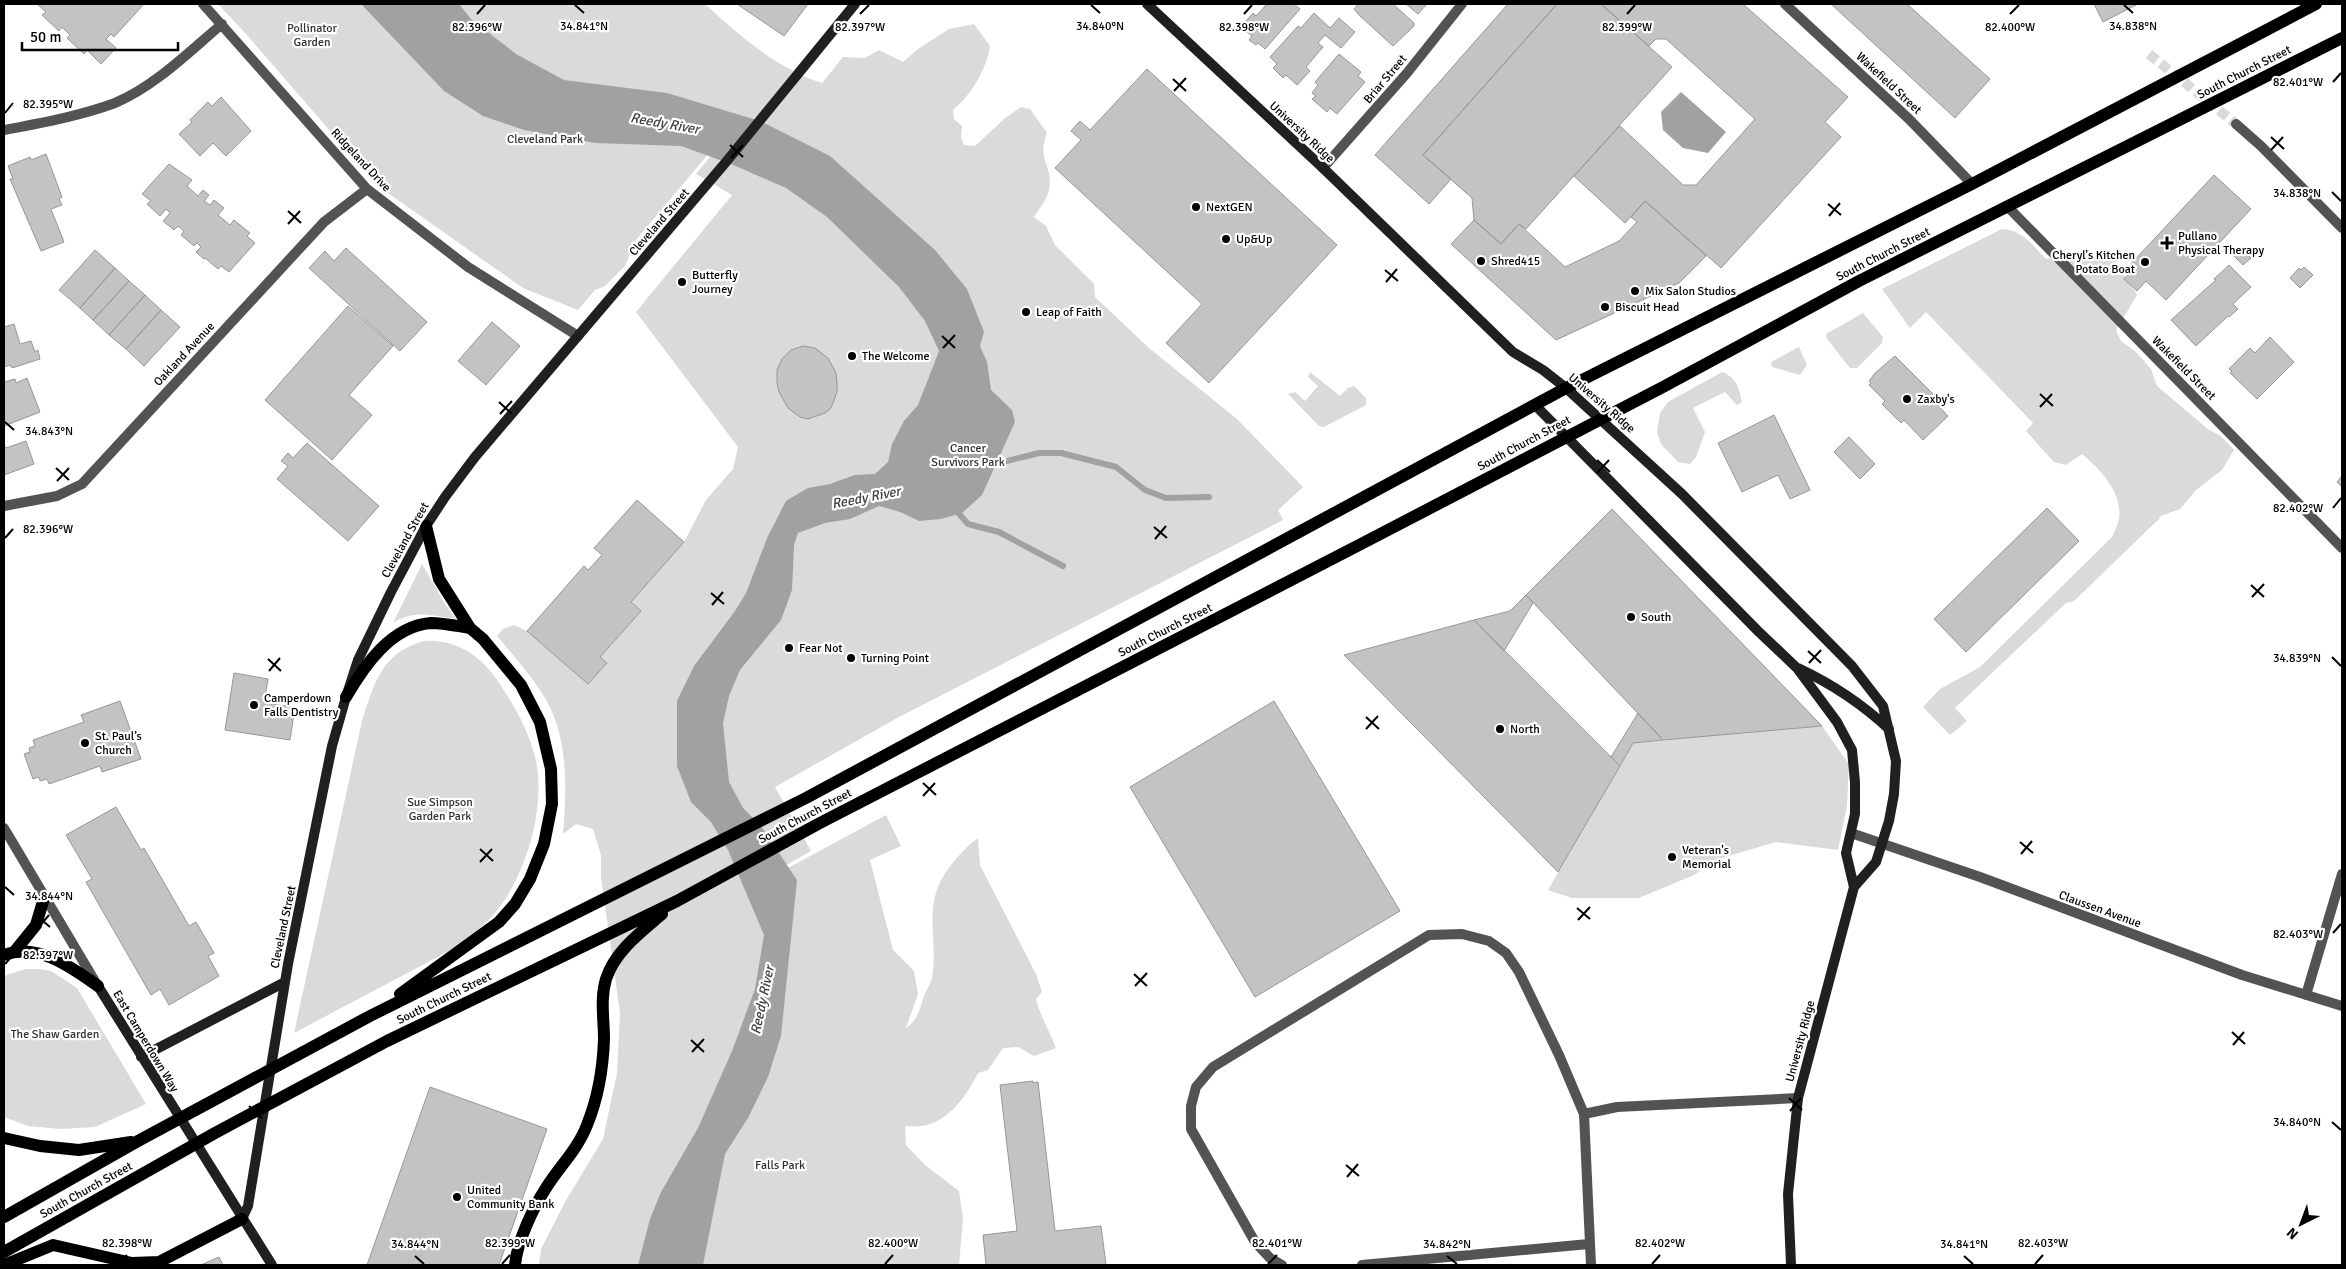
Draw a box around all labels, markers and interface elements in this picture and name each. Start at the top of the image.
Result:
text: 34.841°N [560,19,608,34]
text: 34.840°N [1076,19,1124,34]
text: 34.838°N [2109,19,2157,34]
scale bar [22,20,179,52]
text: 82.396°W [452,20,502,35]
text: 82.397°W [835,20,885,35]
text: 82.398°W [1219,20,1269,35]
text: 82.399°W [1602,20,1652,35]
text: 82.400°W [1985,20,2035,35]
park label: Pollinator Garden [287,21,338,50]
text: 50 m [30,28,61,46]
street label: South Church Street [2195,42,2294,103]
street label: Wakefield Street [1853,49,1925,118]
street label: Briar Street [1361,52,1410,107]
text: 82.401°W [2273,75,2323,90]
text: 82.395°W [23,97,73,112]
street label: University Ridge [1266,98,1337,166]
water label: Reedy River [629,109,703,138]
street label: Ridgeland Drive [327,126,394,195]
park label: Cleveland Park [507,132,583,147]
street label: Cleveland Street [626,186,693,259]
text: 34.838°N [2273,186,2321,201]
place label: NextGEN [1206,200,1253,215]
marker: NextGEN [1190,201,1202,213]
street label: South Church Street [1834,224,1933,285]
place label: Pullano Physical Therapy [2178,229,2264,258]
place label: Up&Up [1236,232,1272,247]
marker: Up&Up [1220,233,1232,245]
marker: Pullano Physical Therapy [2160,236,2174,250]
place label: Cheryl's Kitchen Potato Boat [2052,248,2135,277]
place label: Shred415 [1491,254,1540,269]
marker: Shred415 [1475,255,1487,267]
marker: Cheryl's Kitchen Potato Boat [2139,256,2151,268]
place label: Butterfly Journey [692,268,738,297]
marker: Butterfly Journey [676,276,688,288]
place label: Mix Salon Studios [1645,284,1736,299]
marker: Mix Salon Studios [1629,285,1641,297]
place label: Biscuit Head [1615,300,1679,315]
marker: Biscuit Head [1599,301,1611,313]
place label: Leap of Faith [1036,305,1102,320]
marker: Leap of Faith [1020,306,1032,318]
street label: Oakland Avenue [151,319,218,390]
street label: Wakefield Street [2149,333,2219,403]
place label: The Welcome [862,349,930,364]
marker: The Welcome [846,350,858,362]
street label: University Ridge [1565,370,1638,436]
place label: Zaxby's [1917,392,1955,407]
marker: Zaxby's [1901,393,1913,405]
street label: South Church Street [1475,413,1573,474]
text: 34.843°N [25,424,73,439]
park label: Cancer Survivors Park [931,441,1005,470]
water label: Reedy River [830,482,904,512]
street label: Cleveland Street [378,500,432,581]
text: 82.402°W [2273,501,2323,516]
text: 82.396°W [23,522,73,537]
street label: South Church Street [1116,600,1215,661]
place label: South [1641,610,1671,625]
marker: South [1625,611,1637,623]
place label: Fear Not [799,641,843,656]
marker: Fear Not [783,642,795,654]
place label: Turning Point [861,651,929,666]
text: 34.839°N [2273,651,2321,666]
marker: Turning Point [845,652,857,664]
place label: Camperdown Falls Dentistry [264,691,339,720]
marker: Camperdown Falls Dentistry [248,699,260,711]
place label: North [1510,722,1540,737]
marker: North [1494,723,1506,735]
place label: St. Paul’s Church [95,729,142,758]
marker: St. Paul’s Church [79,737,91,749]
street label: South Church Street [756,786,854,847]
park label: Sue Simpson Garden Park [407,795,473,824]
place label: Veteran's Memorial [1682,843,1731,872]
marker: Veteran's Memorial [1666,851,1678,863]
street label: Cleveland Street [267,884,300,970]
street label: Claussen Avenue [2057,888,2143,931]
text: 34.844°N [25,889,73,904]
text: 82.403°W [2273,927,2323,942]
text: 82.397°W [23,948,73,963]
water label: Reedy River [747,962,778,1036]
street label: South Church Street [394,969,494,1028]
street label: East Camperdown Way [109,988,182,1095]
street label: University Ridge [1782,999,1819,1083]
park label: The Shaw Garden [11,1027,99,1042]
text: 34.840°N [2273,1115,2321,1130]
park label: Falls Park [755,1158,805,1173]
street label: South Church Street [37,1159,135,1222]
place label: United Community Bank [467,1183,554,1212]
marker: United Community Bank [451,1191,463,1203]
north arrow [2276,1199,2326,1249]
text: N [2283,1224,2302,1243]
text: 82.398°W [102,1236,152,1251]
text: 82.399°W [485,1236,535,1251]
text: 82.400°W [868,1236,918,1251]
text: 82.401°W [1252,1236,1302,1251]
text: 82.402°W [1635,1236,1685,1251]
text: 82.403°W [2018,1236,2068,1251]
text: 34.844°N [391,1237,439,1252]
text: 34.842°N [1423,1237,1471,1252]
text: 34.841°N [1940,1237,1988,1252]

